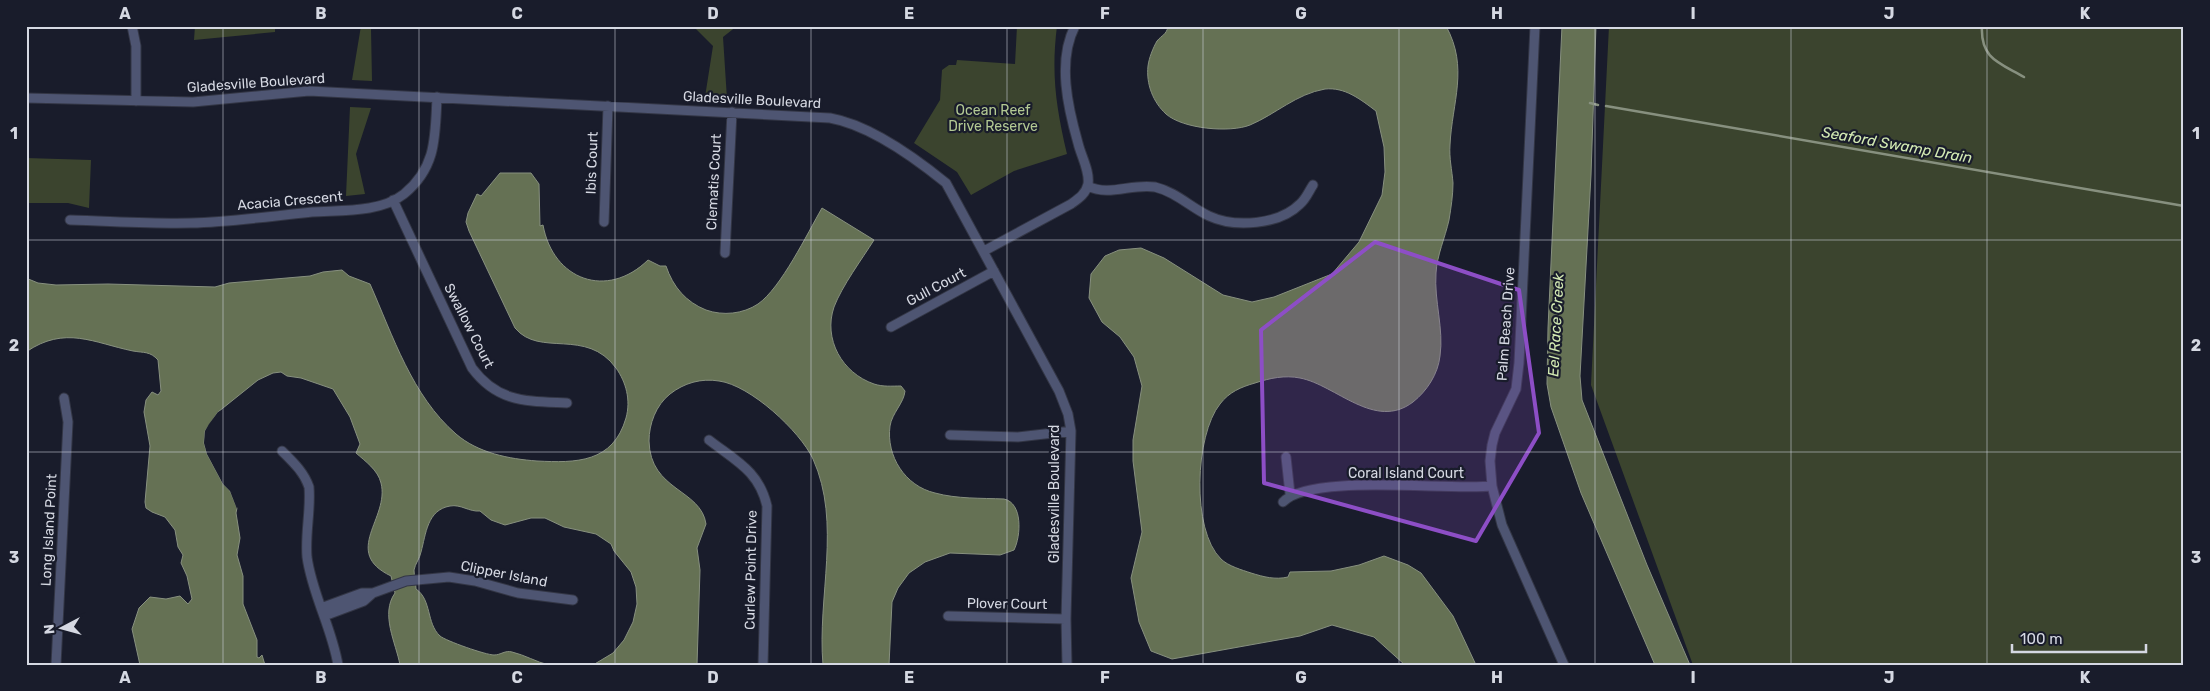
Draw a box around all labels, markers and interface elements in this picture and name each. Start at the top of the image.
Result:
text: A [119,4,131,23]
text: B [315,4,327,23]
text: C [511,4,523,23]
text: D [707,4,719,23]
text: E [904,4,914,23]
text: F [1100,4,1110,23]
text: G [1295,4,1307,23]
text: H [1491,4,1503,23]
text: I [1690,4,1696,23]
text: J [1884,4,1894,23]
text: K [2080,4,2091,23]
street label: Gladesville Boulevard [186,70,326,96]
street label: Gladesville Boulevard [682,88,822,112]
park label: Ocean Reef Drive Reserve [948,102,1038,135]
water label: Seaford Swamp Drain [1820,123,1974,167]
text: 1 [10,124,18,143]
text: 1 [2192,124,2200,143]
street label: Ibis Court [582,131,602,195]
street label: Clematis Court [703,133,725,231]
street label: Acacia Crescent [236,188,344,214]
street label: Gull Court [903,264,969,310]
street label: Palm Beach Drive [1494,266,1518,382]
water label: Eel Race Creek [1544,272,1568,377]
street label: Swallow Court [440,281,498,372]
text: 2 [9,336,19,355]
text: 2 [2191,336,2201,355]
street label: Gladesville Boulevard [1046,425,1063,563]
street label: Coral Island Court [1348,465,1465,482]
street label: Long Island Point [38,473,60,587]
street label: Curlew Point Drive [741,510,761,630]
text: 3 [9,548,19,567]
text: 3 [2191,548,2201,567]
street label: Clipper Island [459,557,549,591]
street label: Plover Court [967,595,1048,613]
north arrow [38,604,88,654]
scale bar [2012,621,2146,653]
text: N [41,623,59,635]
text: 100 m [2020,630,2062,648]
text: A [119,668,131,687]
text: B [315,668,327,687]
text: C [511,668,523,687]
text: D [707,668,719,687]
text: E [904,668,914,687]
text: F [1100,668,1110,687]
text: G [1295,668,1307,687]
text: H [1491,668,1503,687]
text: I [1690,668,1696,687]
text: J [1884,668,1894,687]
text: K [2080,668,2091,687]

